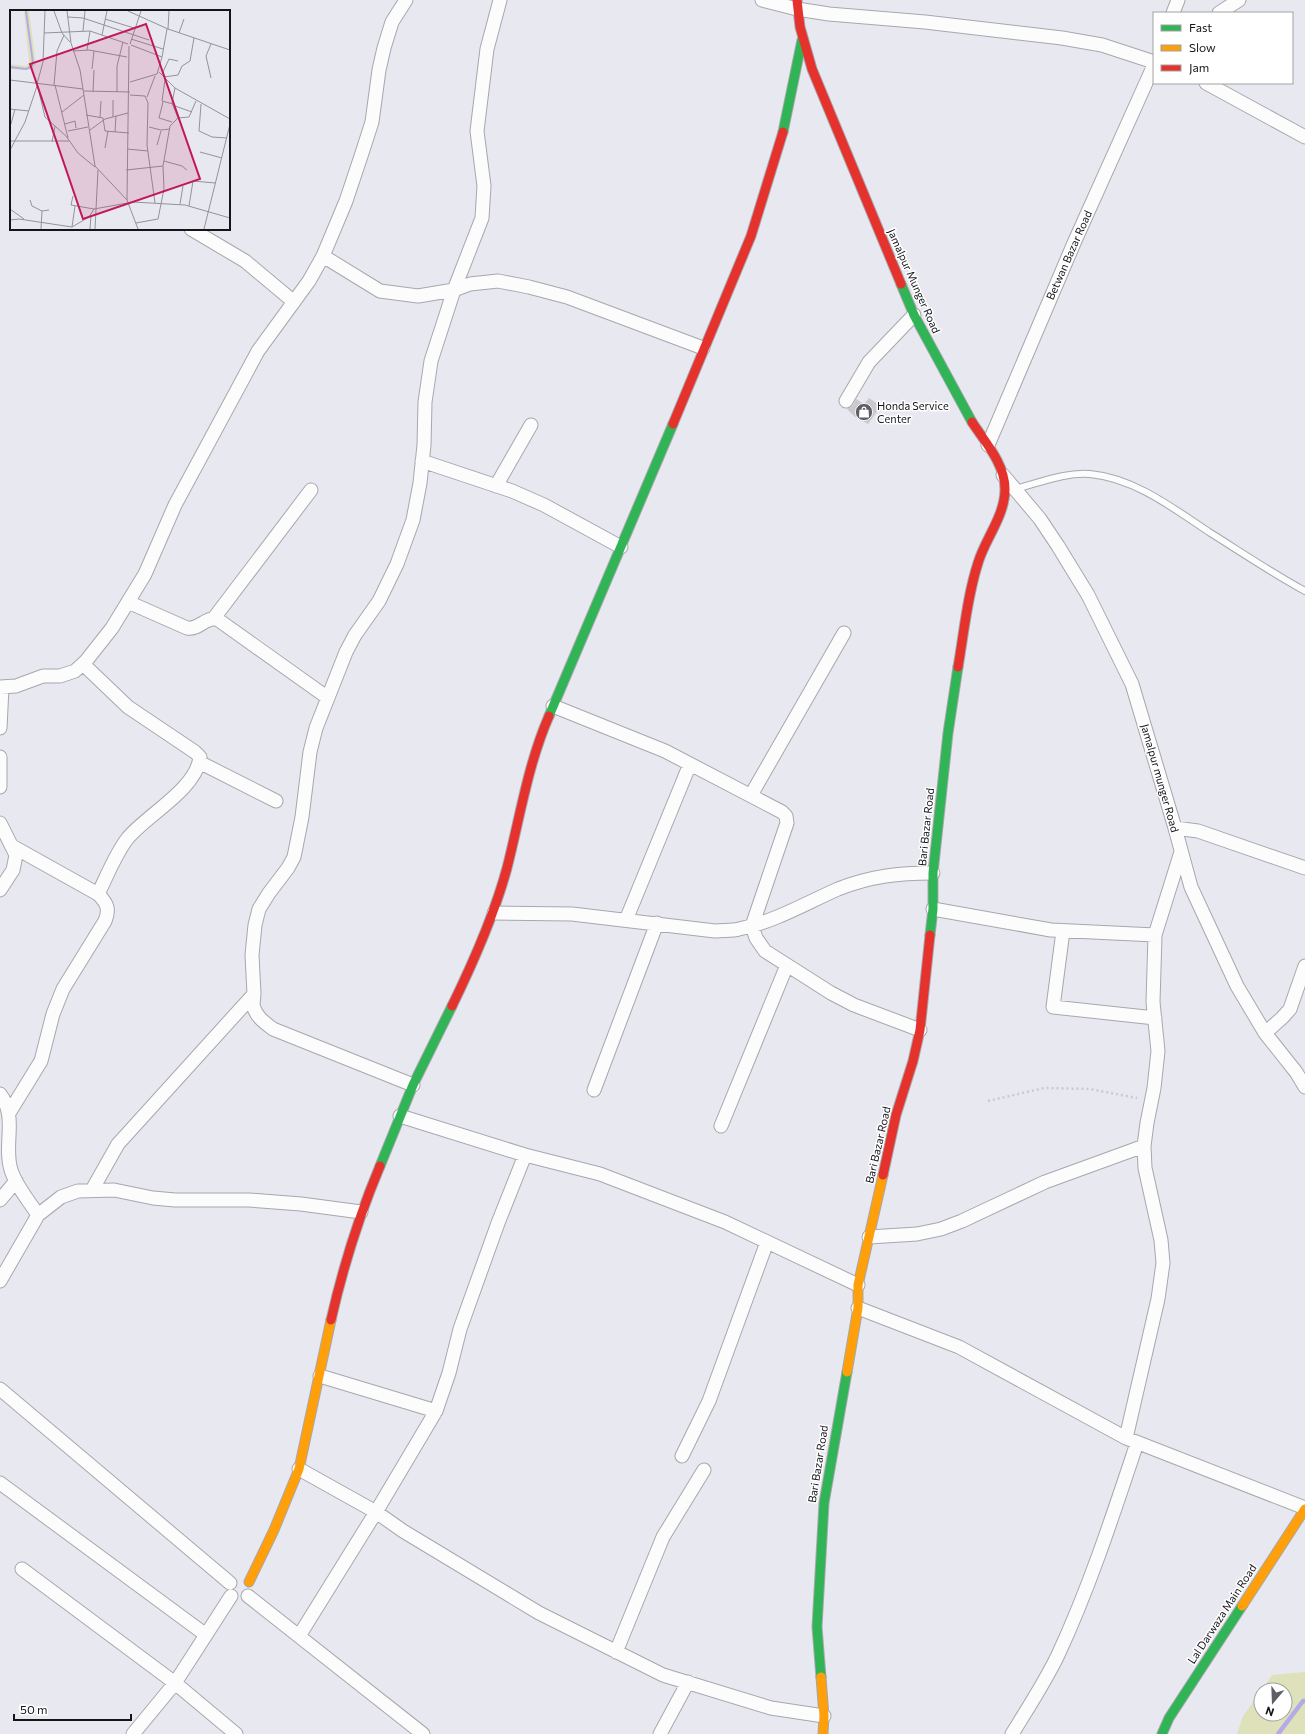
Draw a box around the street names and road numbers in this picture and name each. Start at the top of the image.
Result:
street label: Betwan Bazar Road [1043,208,1094,302]
street label: Jamalpur Munger Road [885,227,943,335]
street label: Jamalpur munger Road [1138,722,1182,834]
street label: Bari Bazar Road [915,787,936,867]
street label: Bari Bazar Road [862,1105,893,1185]
street label: Bari Bazar Road [805,1424,830,1504]
street label: Lal Darwaza Main Road [1185,1562,1259,1666]

